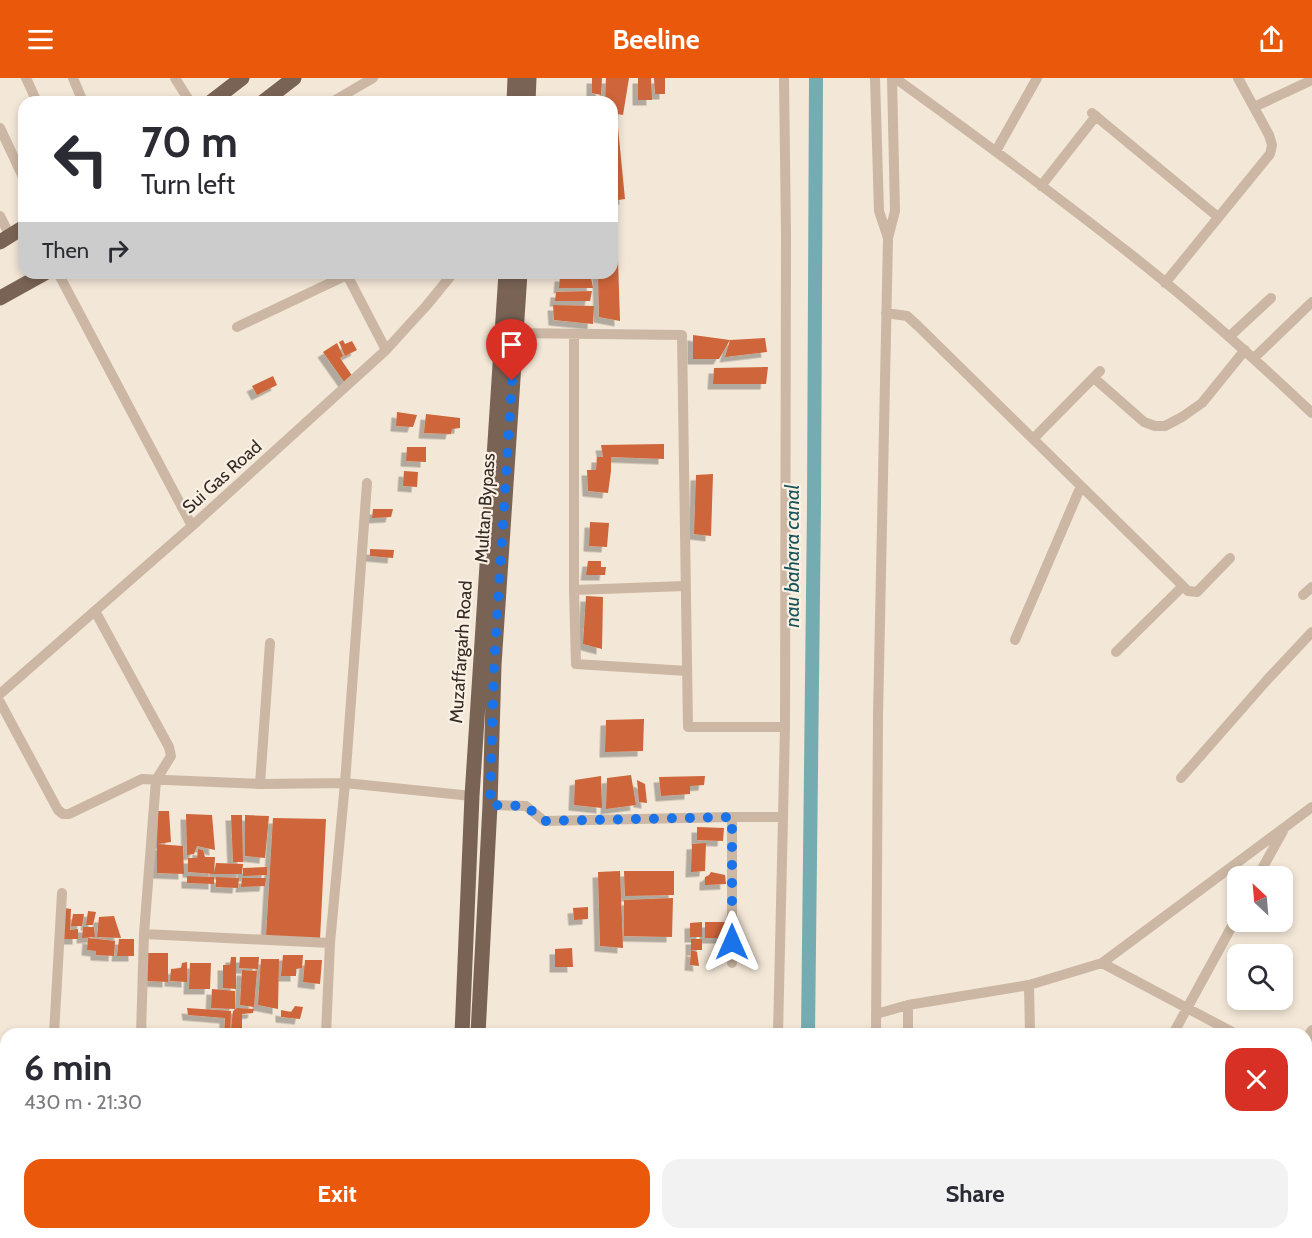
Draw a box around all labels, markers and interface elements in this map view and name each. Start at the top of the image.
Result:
icon: menu [24,23,57,56]
text: Beeline [612,23,700,56]
icon: share [1255,23,1288,56]
text: 70 m [141,116,238,168]
icon: left [42,120,120,198]
text: Turn left [141,168,235,201]
icon: right [101,234,134,267]
text: Then [42,237,89,264]
pin [486,319,537,381]
icon: arrive [495,328,528,361]
street label: Sui Gas Road [178,436,266,518]
street label: Multan Bypass [470,452,500,564]
water label: nau bahara canal [780,484,804,627]
street label: Muzaffargarh Road [445,580,477,724]
north arrow [1227,866,1293,932]
map controls [1227,866,1293,1010]
position arrow [700,910,764,974]
button: search [1227,944,1293,1010]
text: 6 min [24,1045,112,1089]
button: close [1225,1048,1288,1111]
text: 430 m · 21:30 [24,1090,142,1114]
button: Exit [24,1159,650,1228]
button: Share [662,1159,1288,1228]

